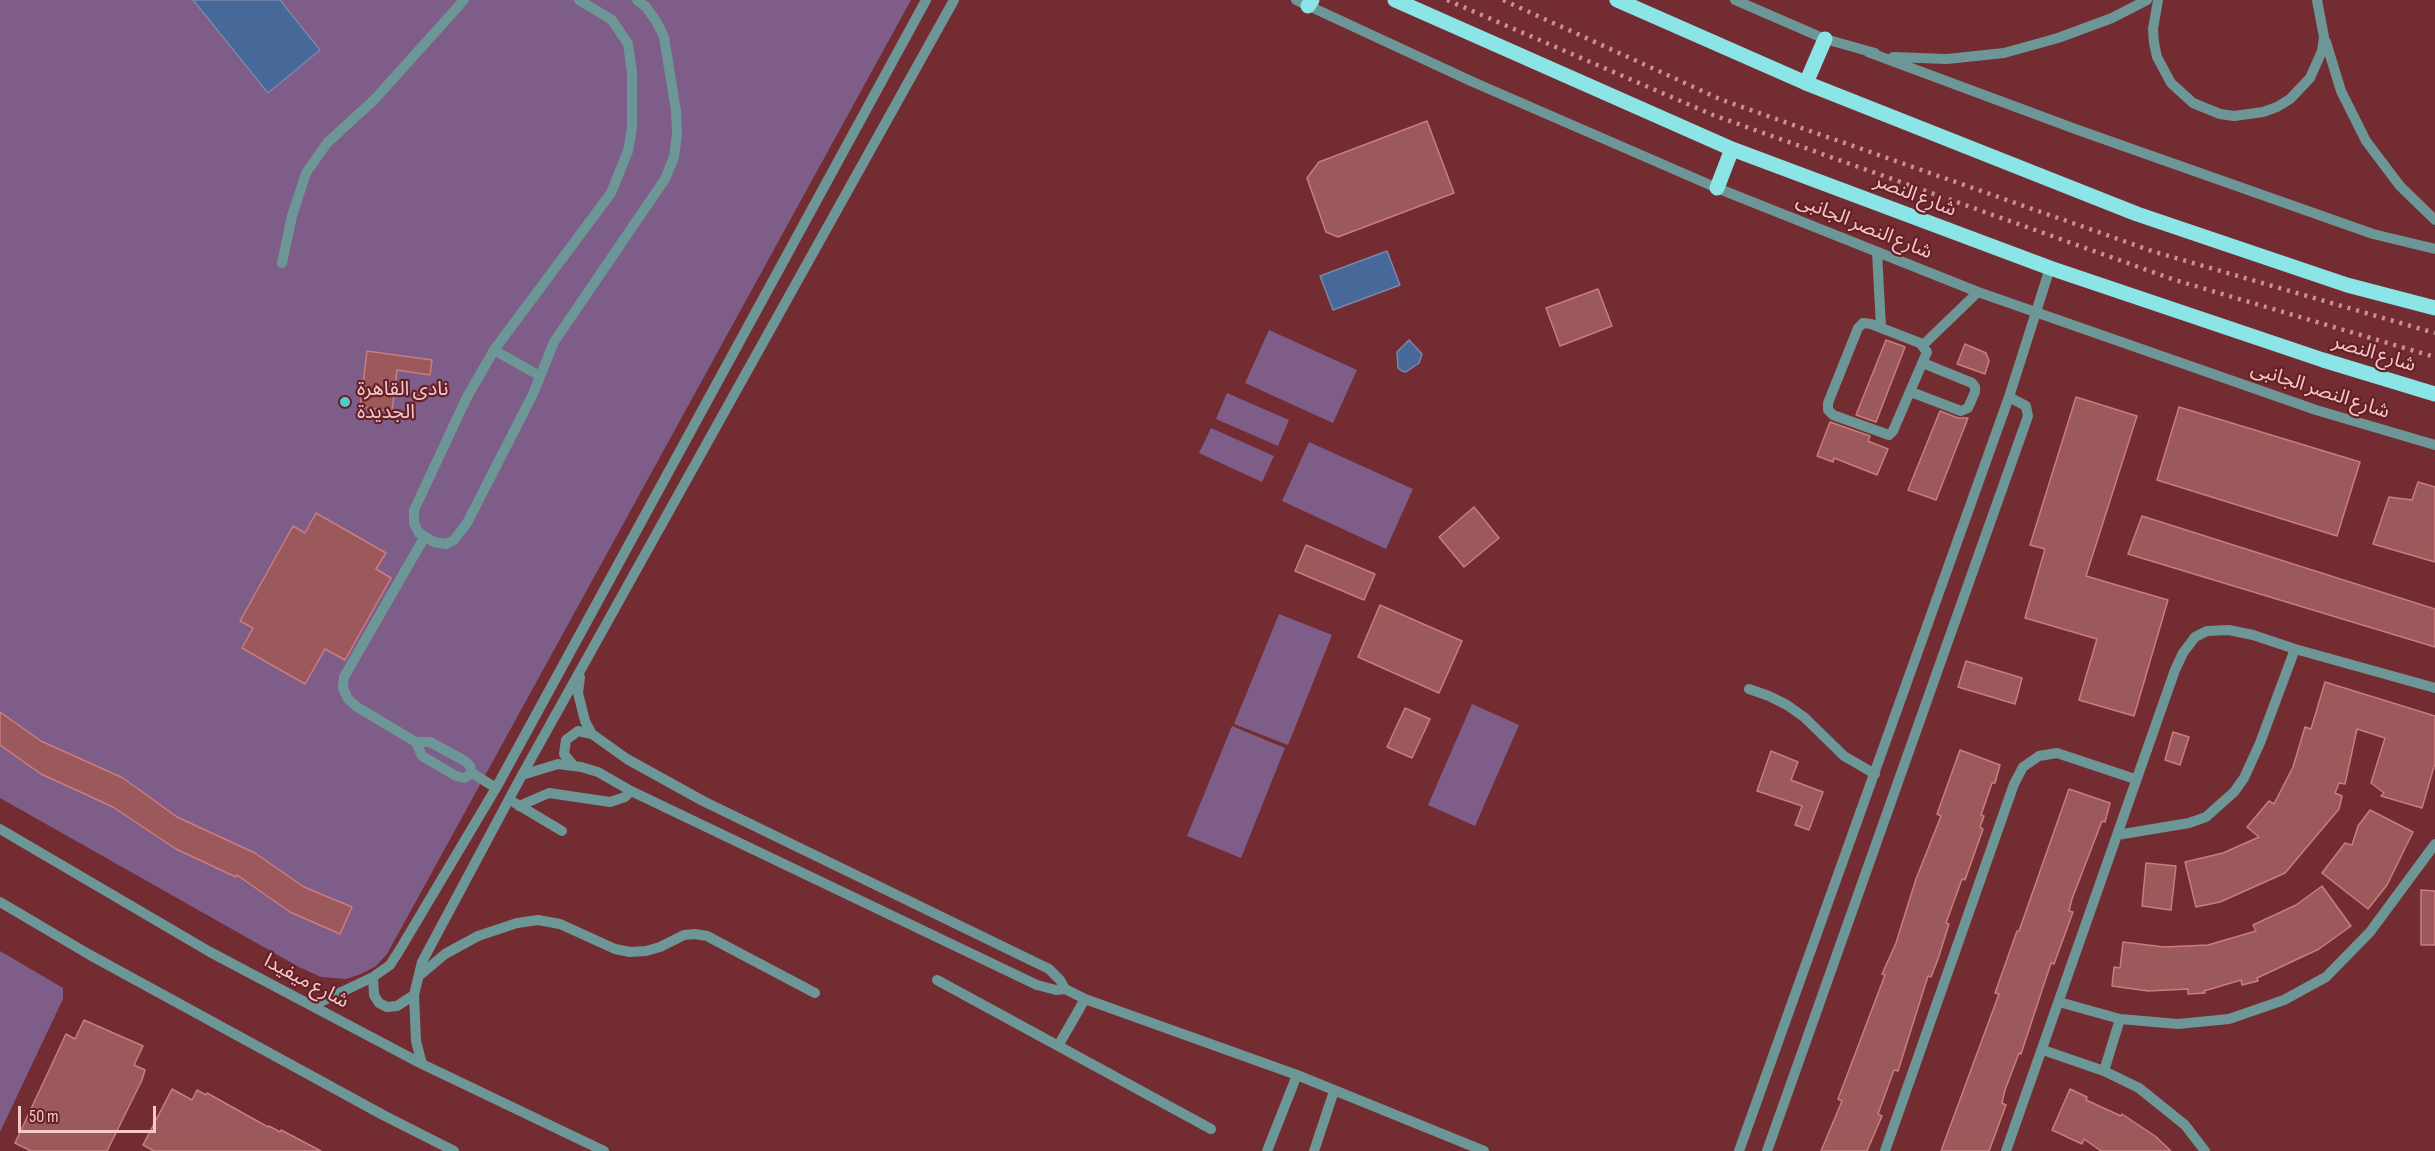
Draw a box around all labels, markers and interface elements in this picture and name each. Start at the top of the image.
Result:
street label: شارع النصر [1871,169,1959,223]
street label: شارع النصر الجانبى [1792,189,1936,265]
street label: شارع النصر [2329,330,2419,378]
street label: شارع النصر الجانبى [2248,357,2392,425]
place label: نادى القاهرة الجديدة [357,378,448,425]
marker: نادى القاهرة الجديدة [338,395,352,409]
street label: شارع ميفيدا [259,950,353,1014]
scale bar [21,1094,159,1132]
text: 50 m [29,1106,59,1127]

